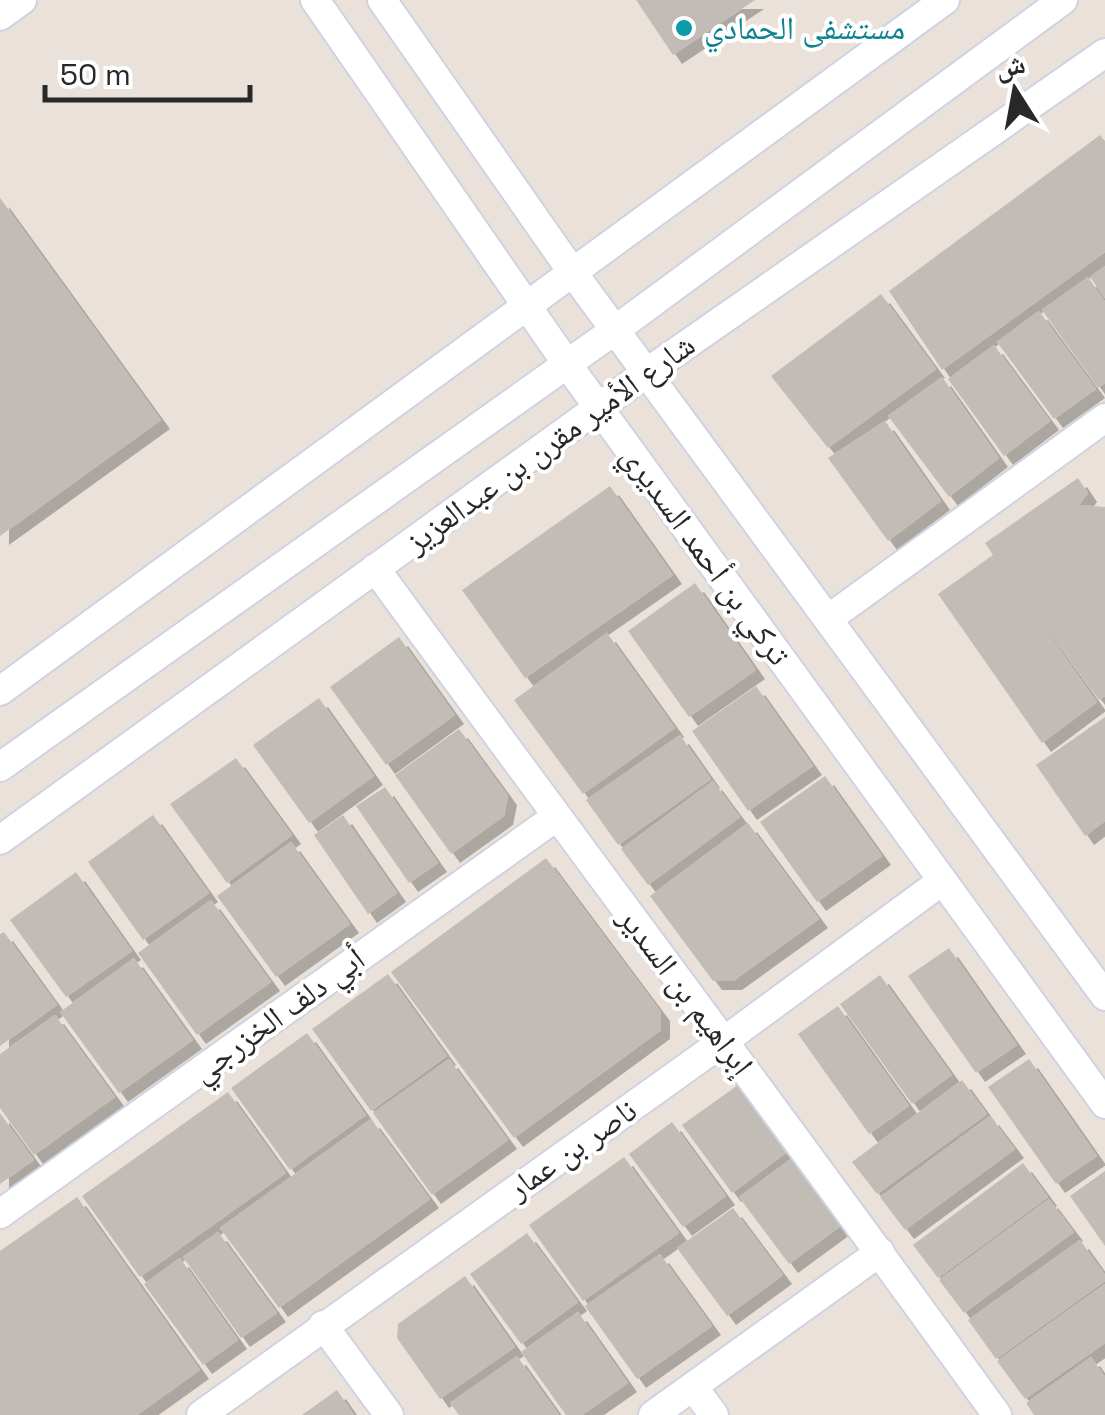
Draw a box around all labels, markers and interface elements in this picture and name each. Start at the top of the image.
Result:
place label: مستشفى الحمادي [704,8,905,53]
marker: مستشفى الحمادي [673,17,695,39]
scale bar [45,40,250,102]
north arrow [965,40,1065,140]
text: ش [992,45,1028,86]
text: 50 m [60,55,131,94]
street label: شارع الأمير مقرن بن عبدالعزيز [397,324,703,562]
street label: تركي بن أحمد السديري [609,437,799,676]
street label: إبراهيم بن السدير [608,898,762,1084]
street label: أبي دلف الخزرجي [184,939,375,1095]
street label: ناصر بن عمار [499,1090,644,1209]

